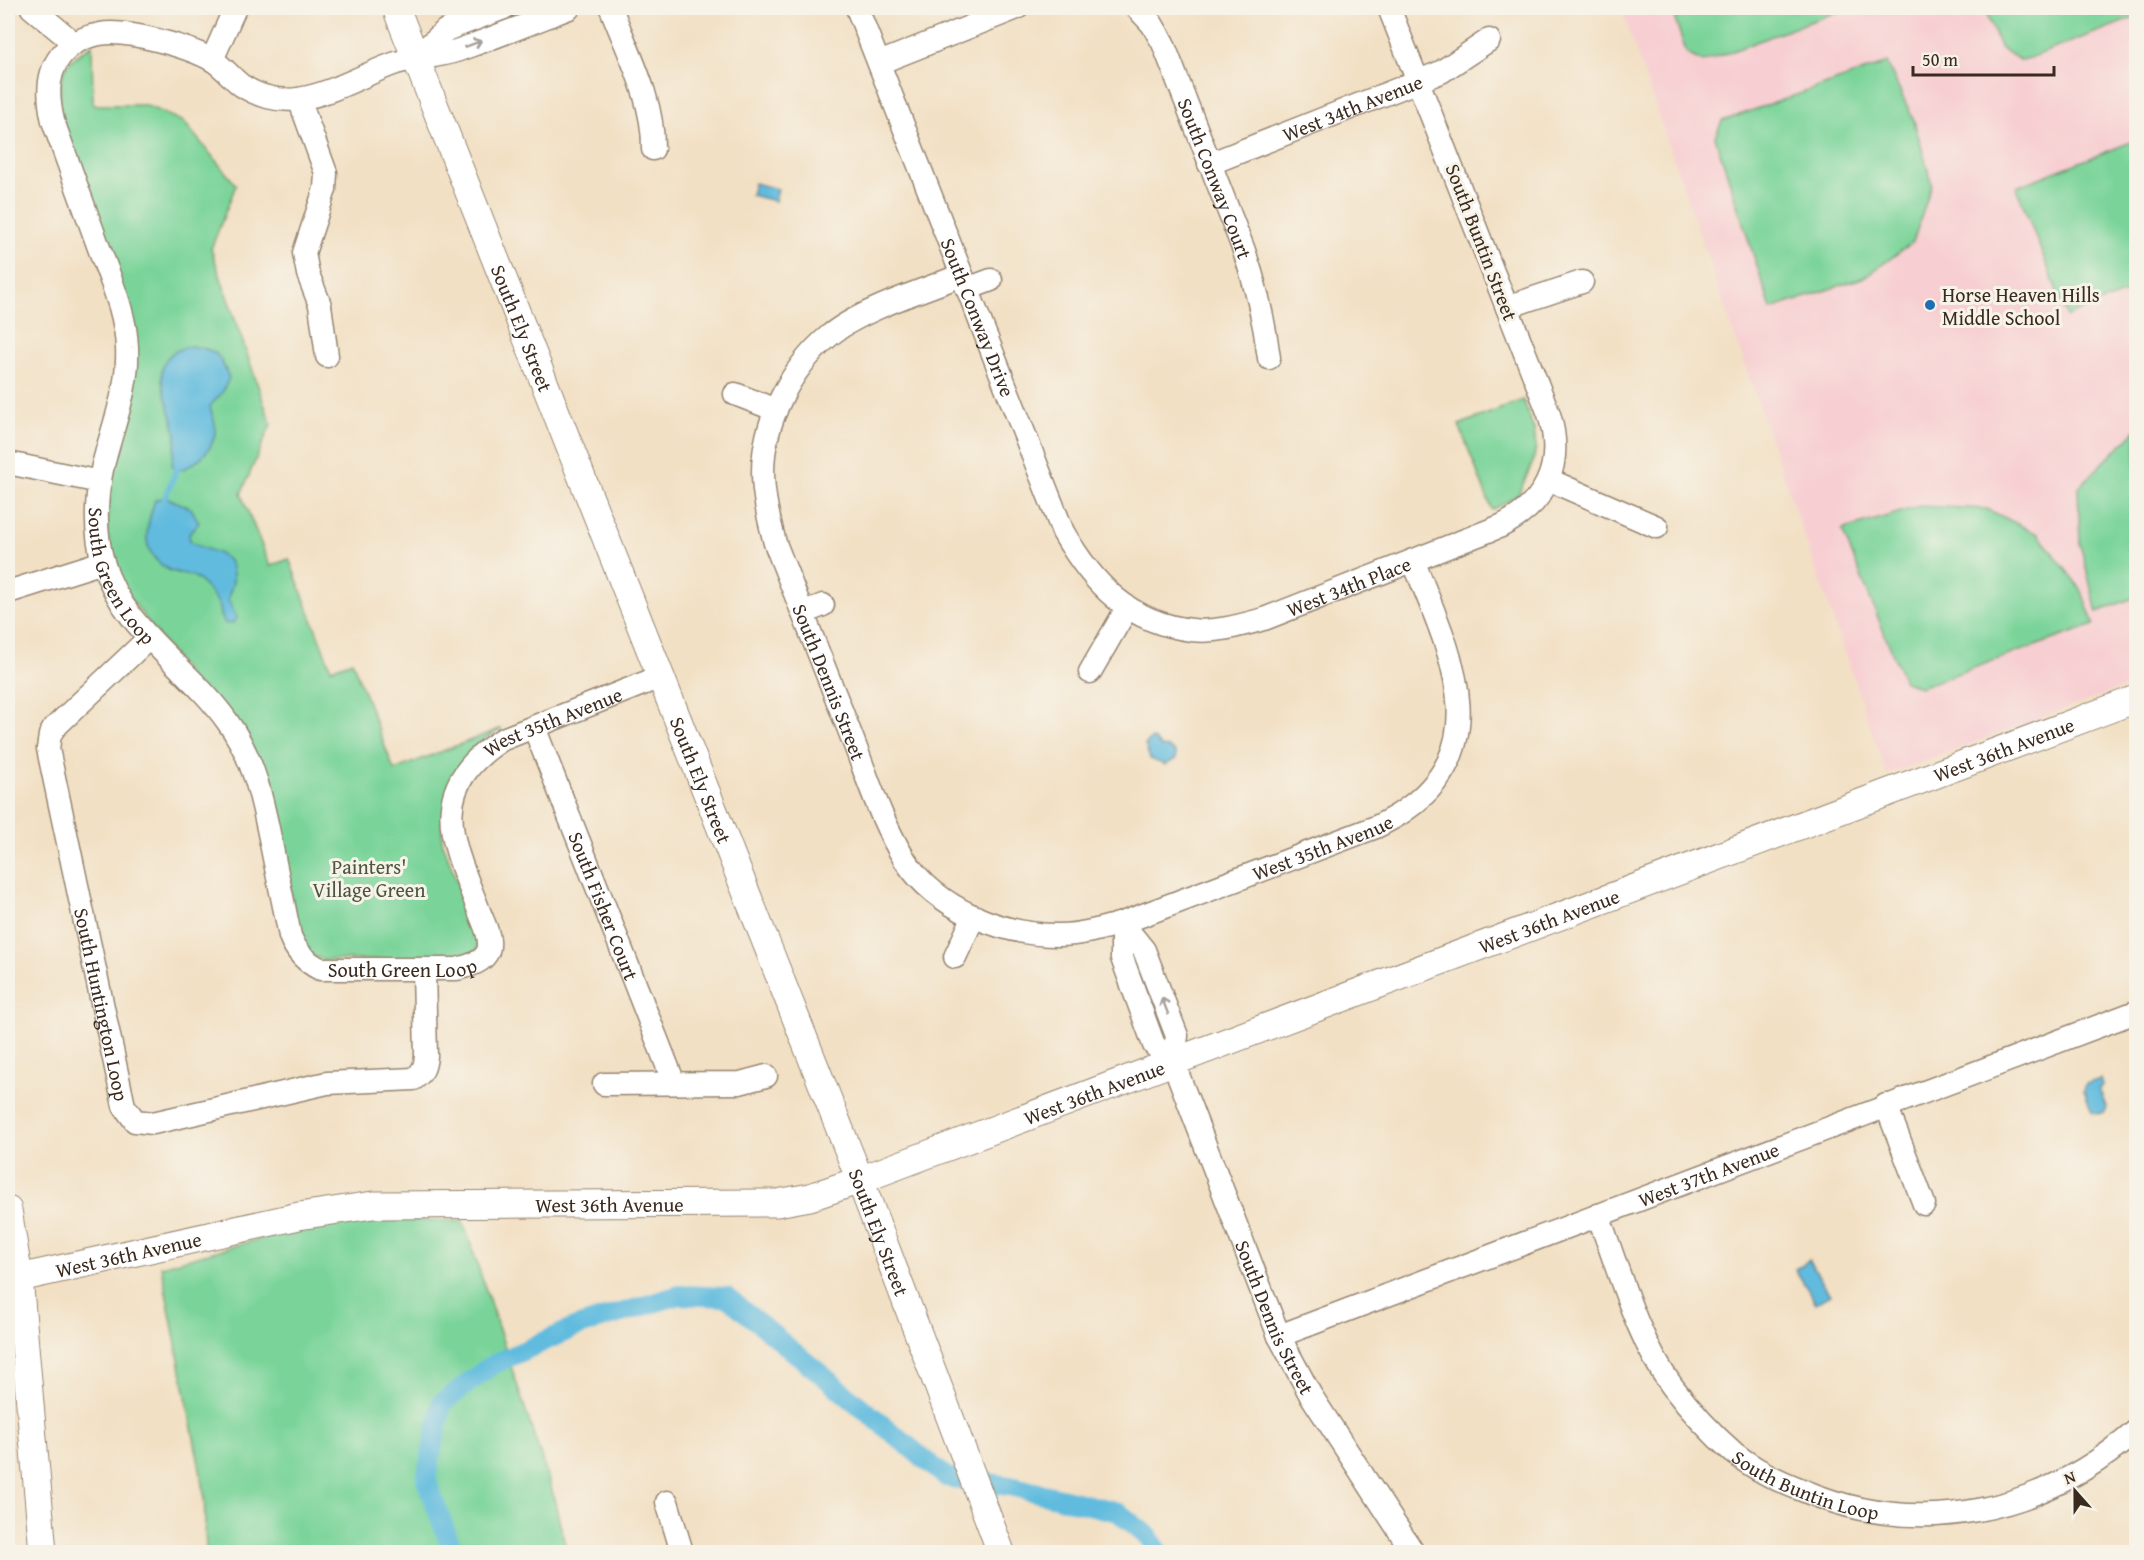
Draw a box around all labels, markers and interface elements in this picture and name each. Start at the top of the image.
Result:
one-way arrow [463,38,481,49]
scale bar [1913,39,2054,77]
text: 50 m [1922,46,1958,73]
street label: West 34th Avenue [1278,66,1427,148]
street label: South Conway Court [1171,93,1260,263]
street label: South Buntin Street [1439,159,1525,325]
street label: South Conway Drive [934,233,1023,401]
street label: South Ely Street [484,260,561,396]
place label: Horse Heaven Hills Middle School [1942,280,2100,332]
marker: Horse Heaven Hills Middle School [1923,298,1937,312]
street label: South Green Loop [82,507,163,651]
street label: West 34th Place [1282,548,1415,623]
street label: South Dennis Street [786,599,874,764]
street label: West 35th Avenue [476,679,626,763]
street label: West 36th Avenue [1929,709,2078,789]
street label: South Ely Street [663,712,740,847]
street label: West 35th Avenue [1248,806,1398,887]
street label: South Fisher Court [562,827,647,984]
park label: Painters' Village Green [313,852,425,904]
street label: West 36th Avenue [1474,881,1623,960]
street label: South Huntington Loop [68,905,137,1104]
street label: South Green Loop [328,950,481,984]
one-way arrow [1159,997,1170,1016]
street label: West 36th Avenue [1019,1052,1169,1132]
street label: West 37th Avenue [1634,1134,1783,1214]
street label: South Ely Street [842,1164,917,1300]
street label: West 36th Avenue [535,1189,684,1219]
street label: West 36th Avenue [53,1224,204,1284]
street label: South Dennis Street [1229,1236,1322,1399]
street label: South Buntin Loop [1726,1442,1881,1526]
north arrow [2045,1461,2105,1521]
text: N [2060,1464,2079,1490]

